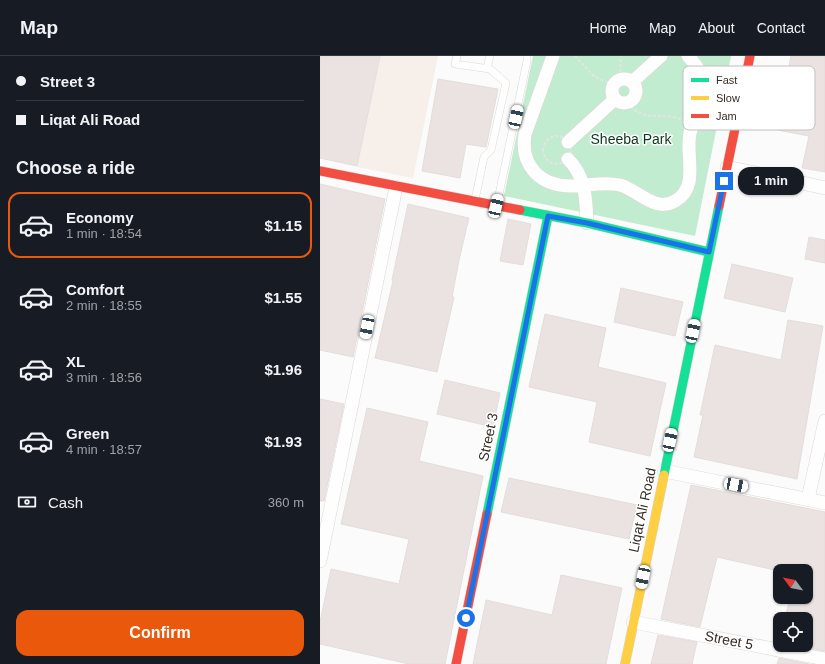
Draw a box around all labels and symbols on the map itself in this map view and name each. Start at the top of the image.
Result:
legend [683,66,815,130]
text: Fast [716,74,737,86]
text: Slow [716,92,740,104]
car [508,104,524,130]
text: Jam [716,110,737,122]
park label: Sheeba Park [591,131,672,147]
callout: 1 min [738,167,804,195]
route end [715,172,733,190]
car [487,193,505,219]
car [359,314,375,340]
car [685,318,701,344]
street label: Street 3 [475,411,501,463]
car [662,427,678,453]
street label: Liqat Ali Road [625,466,659,554]
car [723,477,749,493]
car [635,564,651,590]
north arrow [773,564,813,604]
route start [457,609,475,627]
street label: Street 5 [703,627,755,653]

